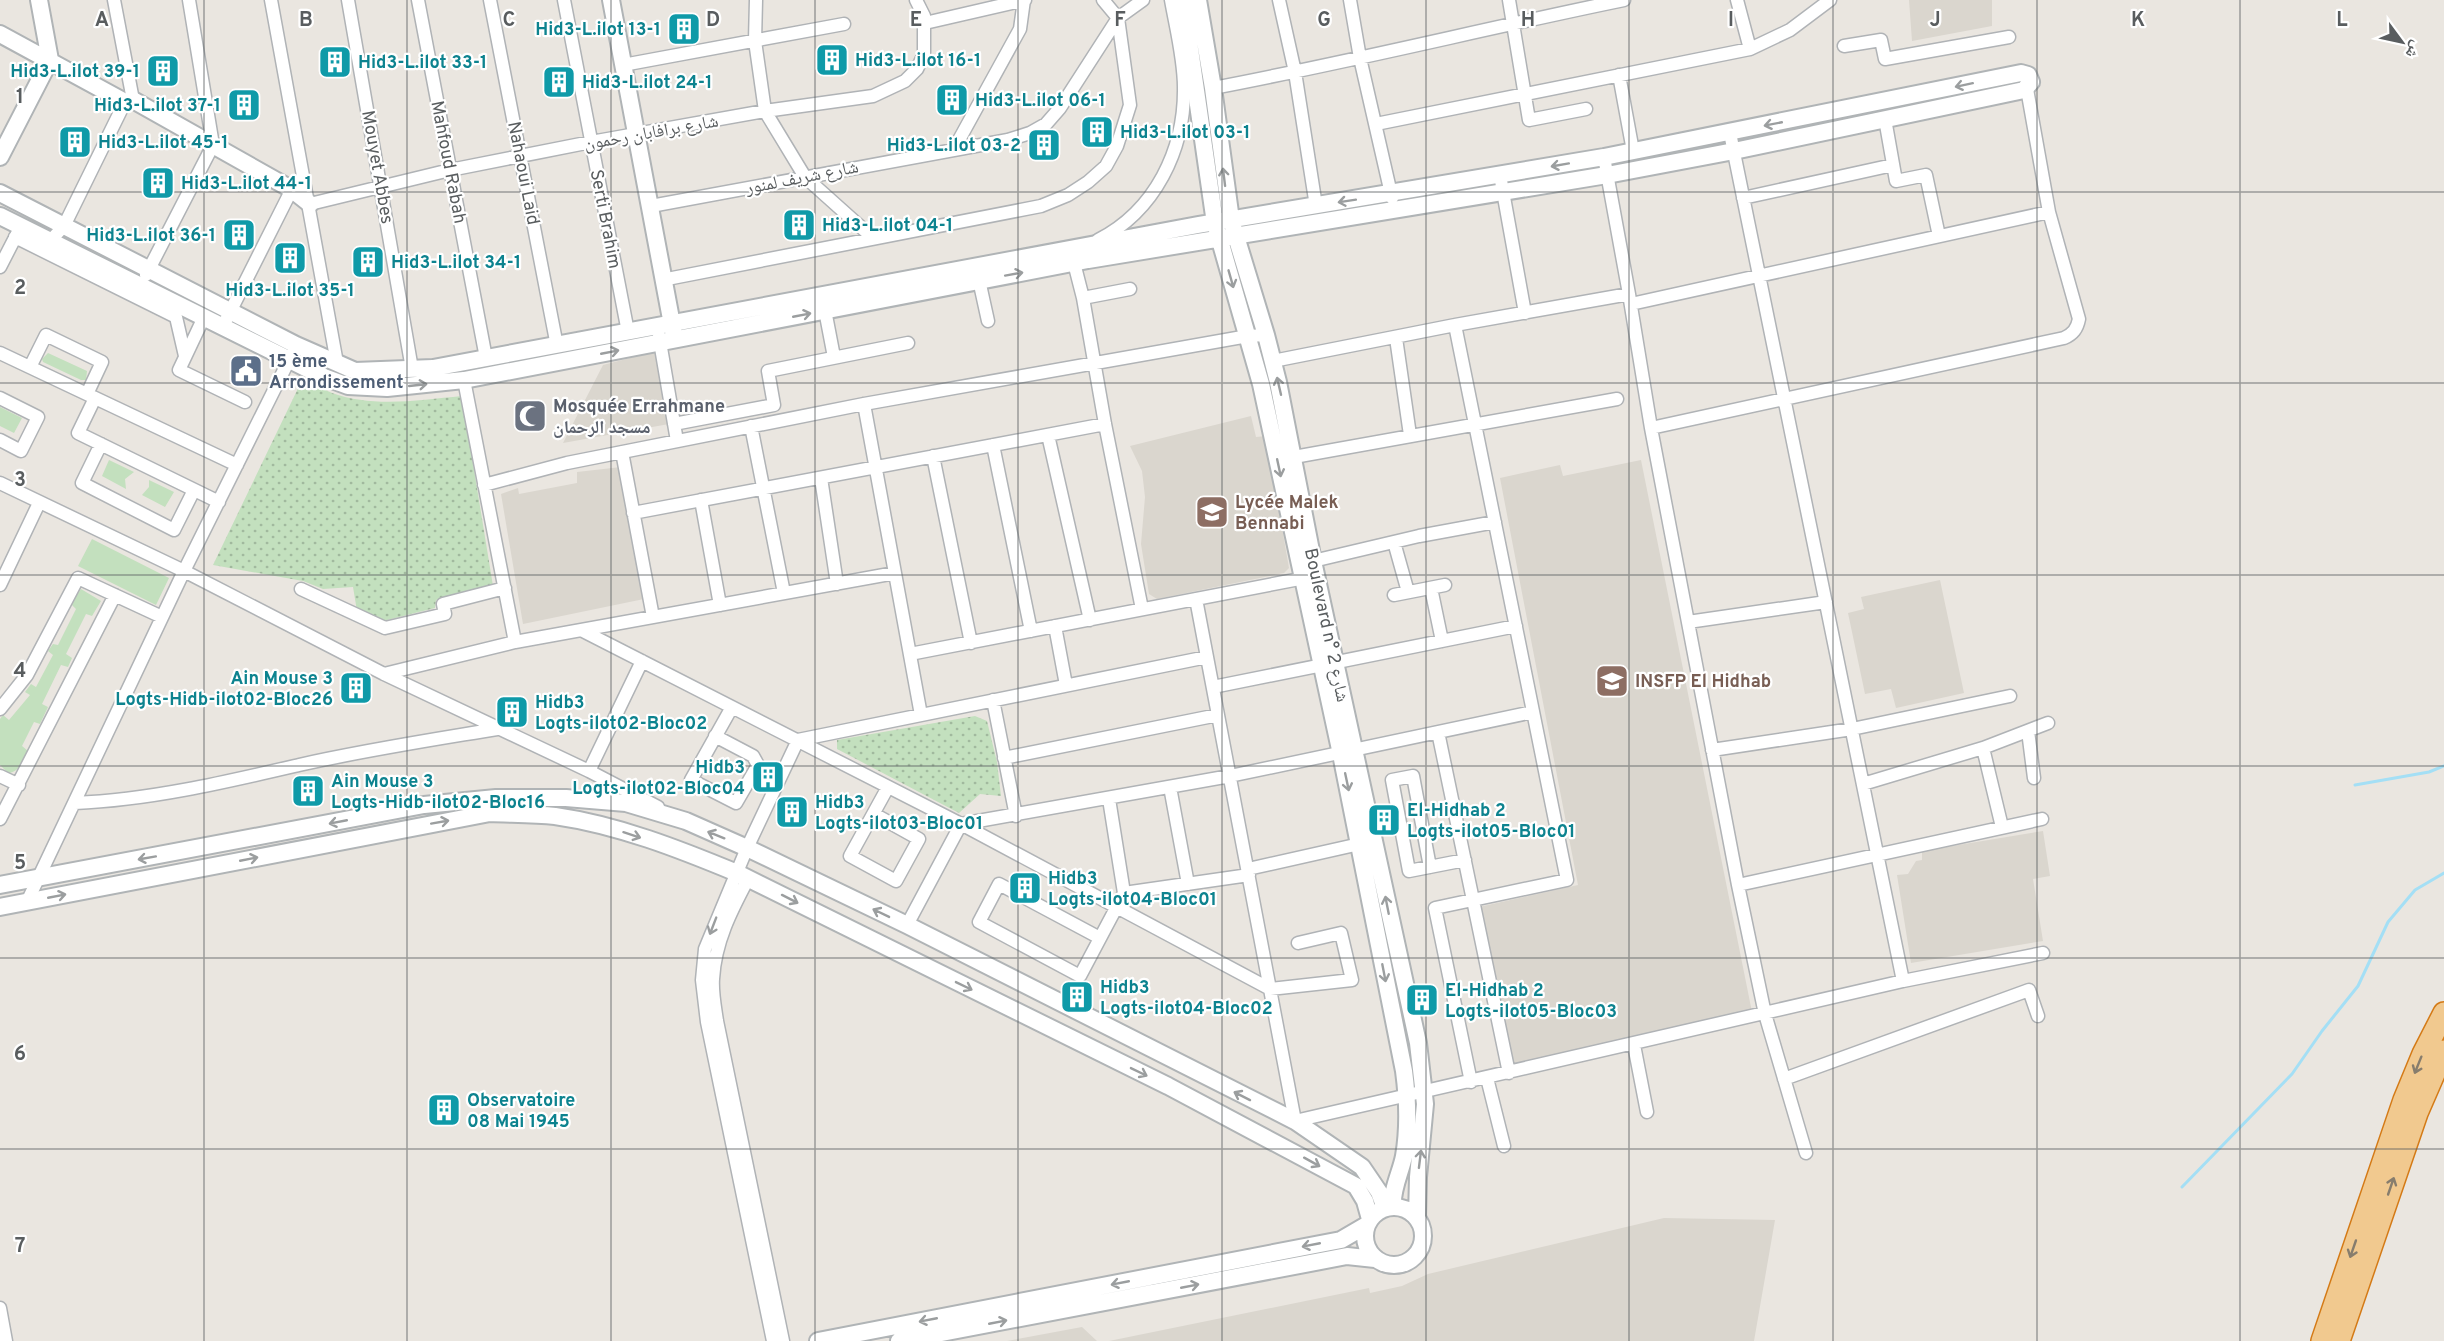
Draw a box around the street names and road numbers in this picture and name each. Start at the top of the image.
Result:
street label: Mahfoud Rabah [424,99,471,226]
street label: Mouyet Abbes [355,109,398,226]
street label: شارع برافابان رحمون [582,110,720,157]
street label: Nahaoui Laid [501,120,544,227]
street label: شارع شريف لمنور [743,156,861,201]
street label: Serti Brahim [584,168,625,271]
street label: Boulevard n° شارع 2 [1298,546,1353,704]

